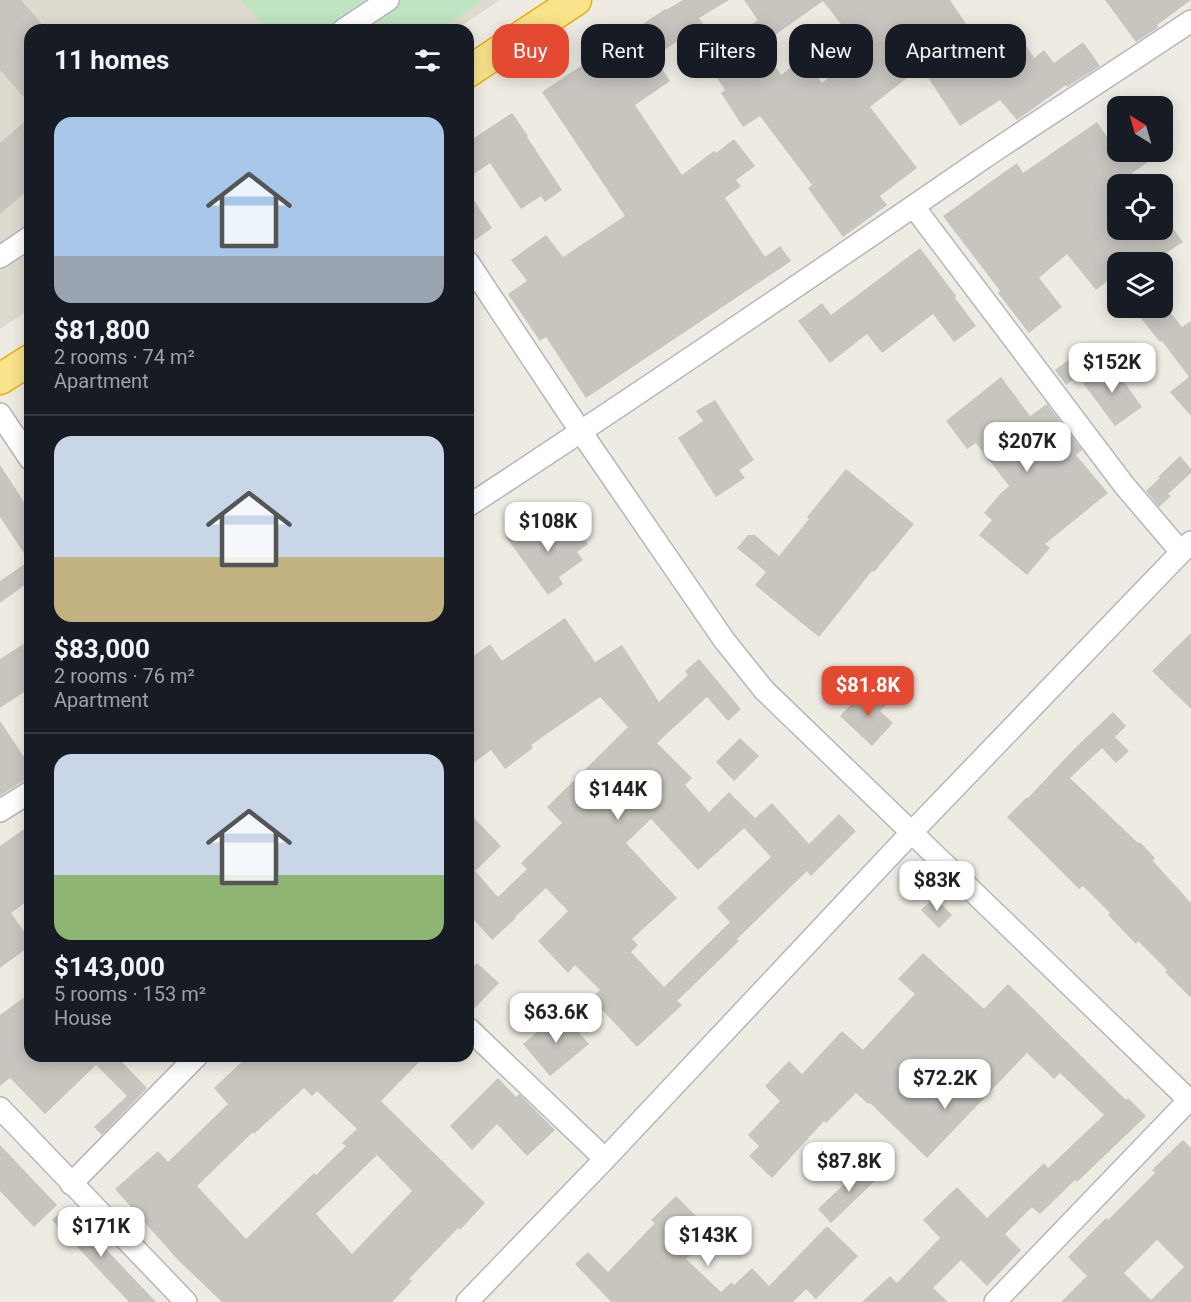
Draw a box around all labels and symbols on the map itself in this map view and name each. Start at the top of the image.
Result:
north arrow [1107,96,1173,162]
pin: $152K [1070,343,1154,394]
pin: $207K [985,422,1069,473]
pin: $108K [506,502,590,553]
pin: $81.8K [819,666,917,717]
pin: $144K [576,770,660,821]
pin: $83K [901,861,973,912]
pin: $63.6K [507,993,605,1044]
pin: $72.2K [896,1059,994,1110]
pin: $87.8K [800,1142,898,1193]
pin: $171K [59,1207,143,1258]
pin: $143K [666,1216,750,1267]

